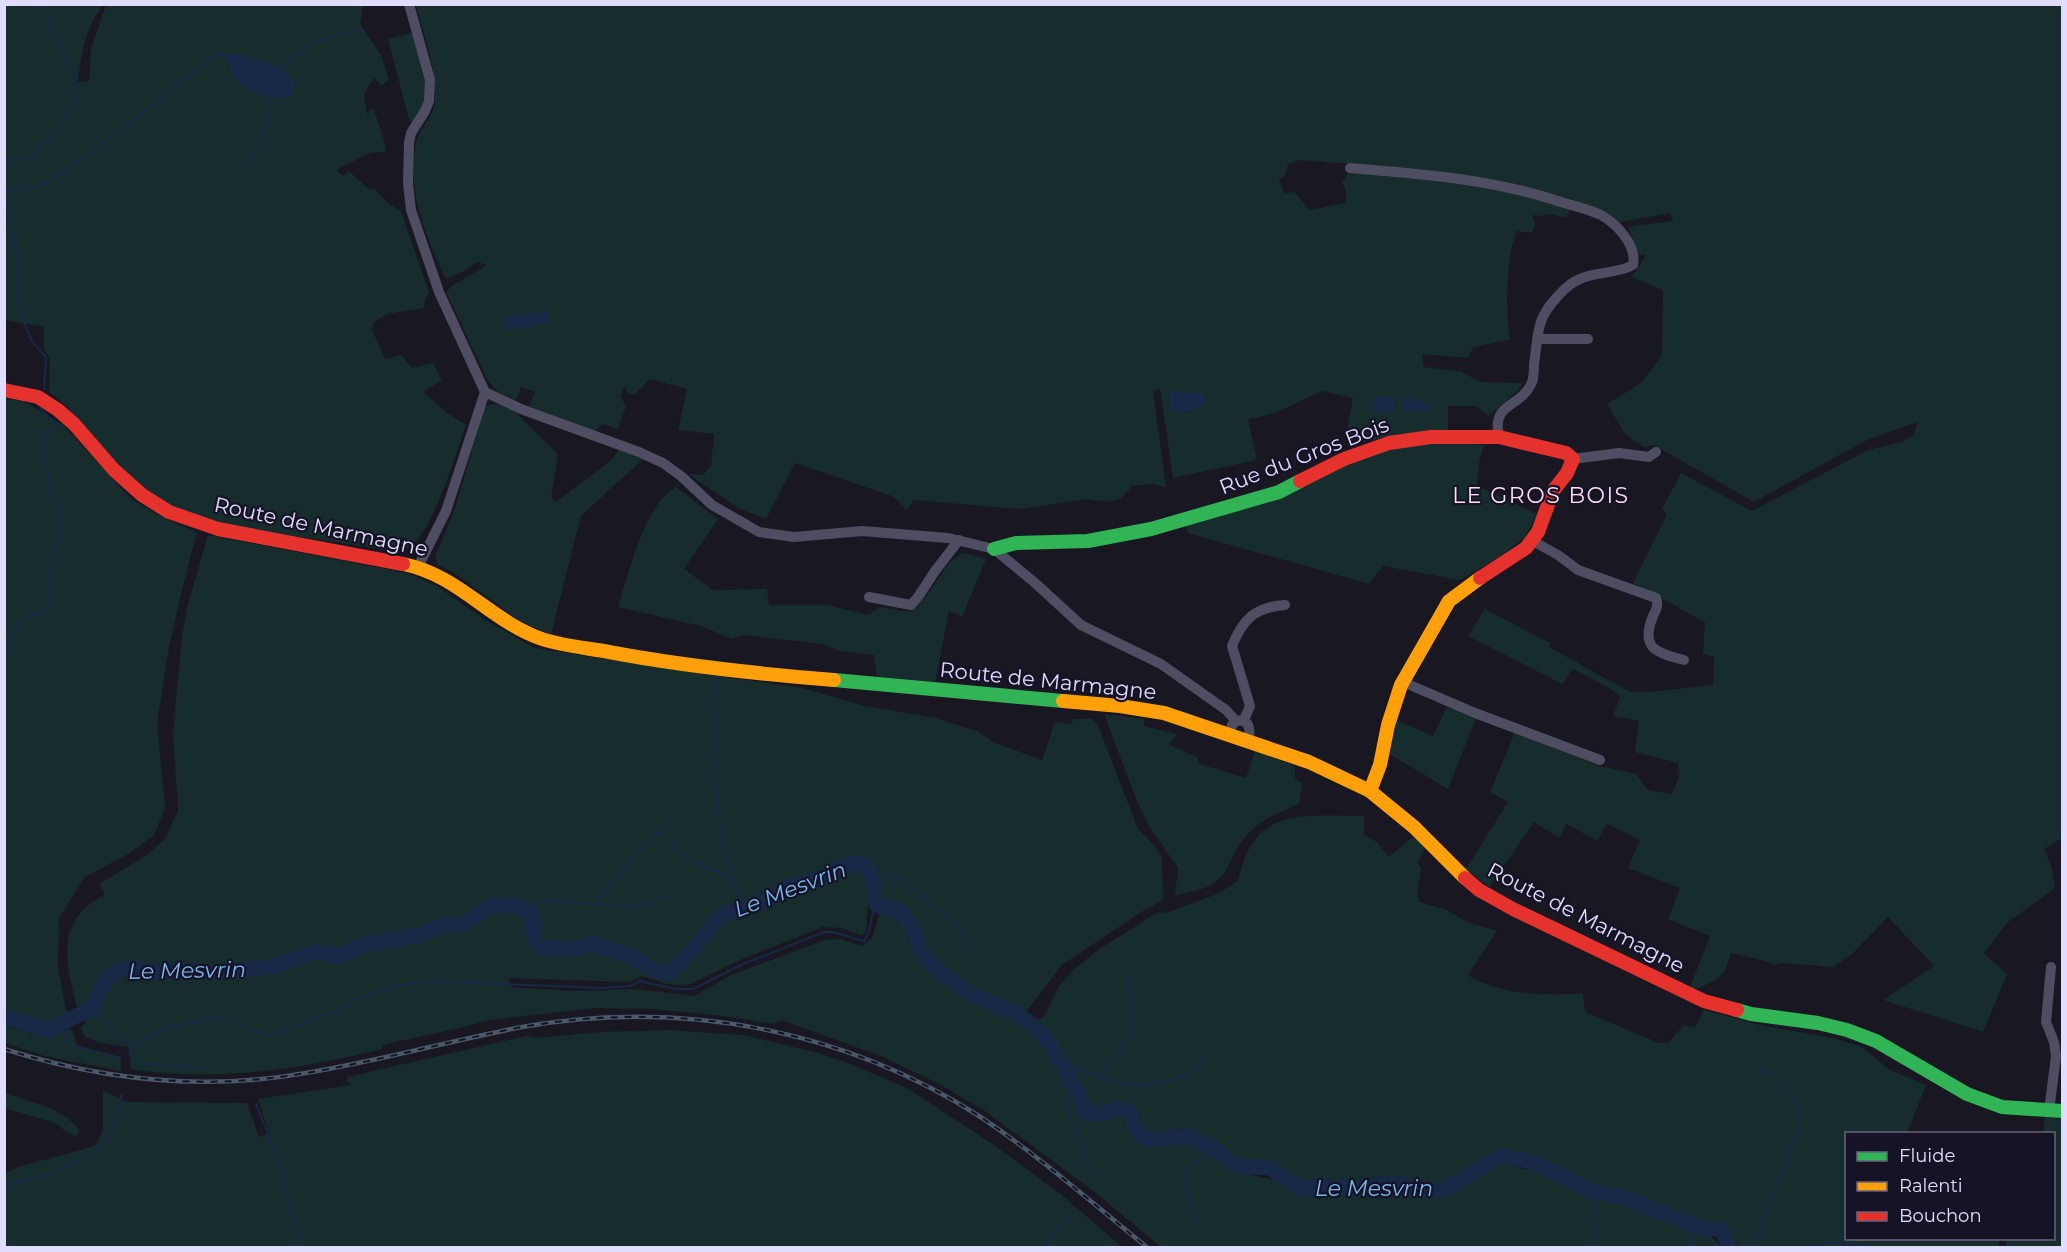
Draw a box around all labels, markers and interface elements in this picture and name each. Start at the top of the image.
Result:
street label: Rue du Gros Bois [1216,412,1392,499]
district label: LE GROS BOIS [1452,482,1630,509]
street label: Route de Marmagne [212,492,430,561]
street label: Route de Marmagne [938,657,1158,704]
water label: Le Mesvrin [730,856,850,923]
street label: Route de Marmagne [1484,857,1689,978]
water label: Le Mesvrin [128,956,246,985]
legend [1845,1132,2055,1240]
text: Fluide [1899,1145,1955,1167]
water label: Le Mesvrin [1315,1175,1433,1202]
text: Ralenti [1899,1175,1963,1197]
text: Bouchon [1899,1205,1982,1227]

